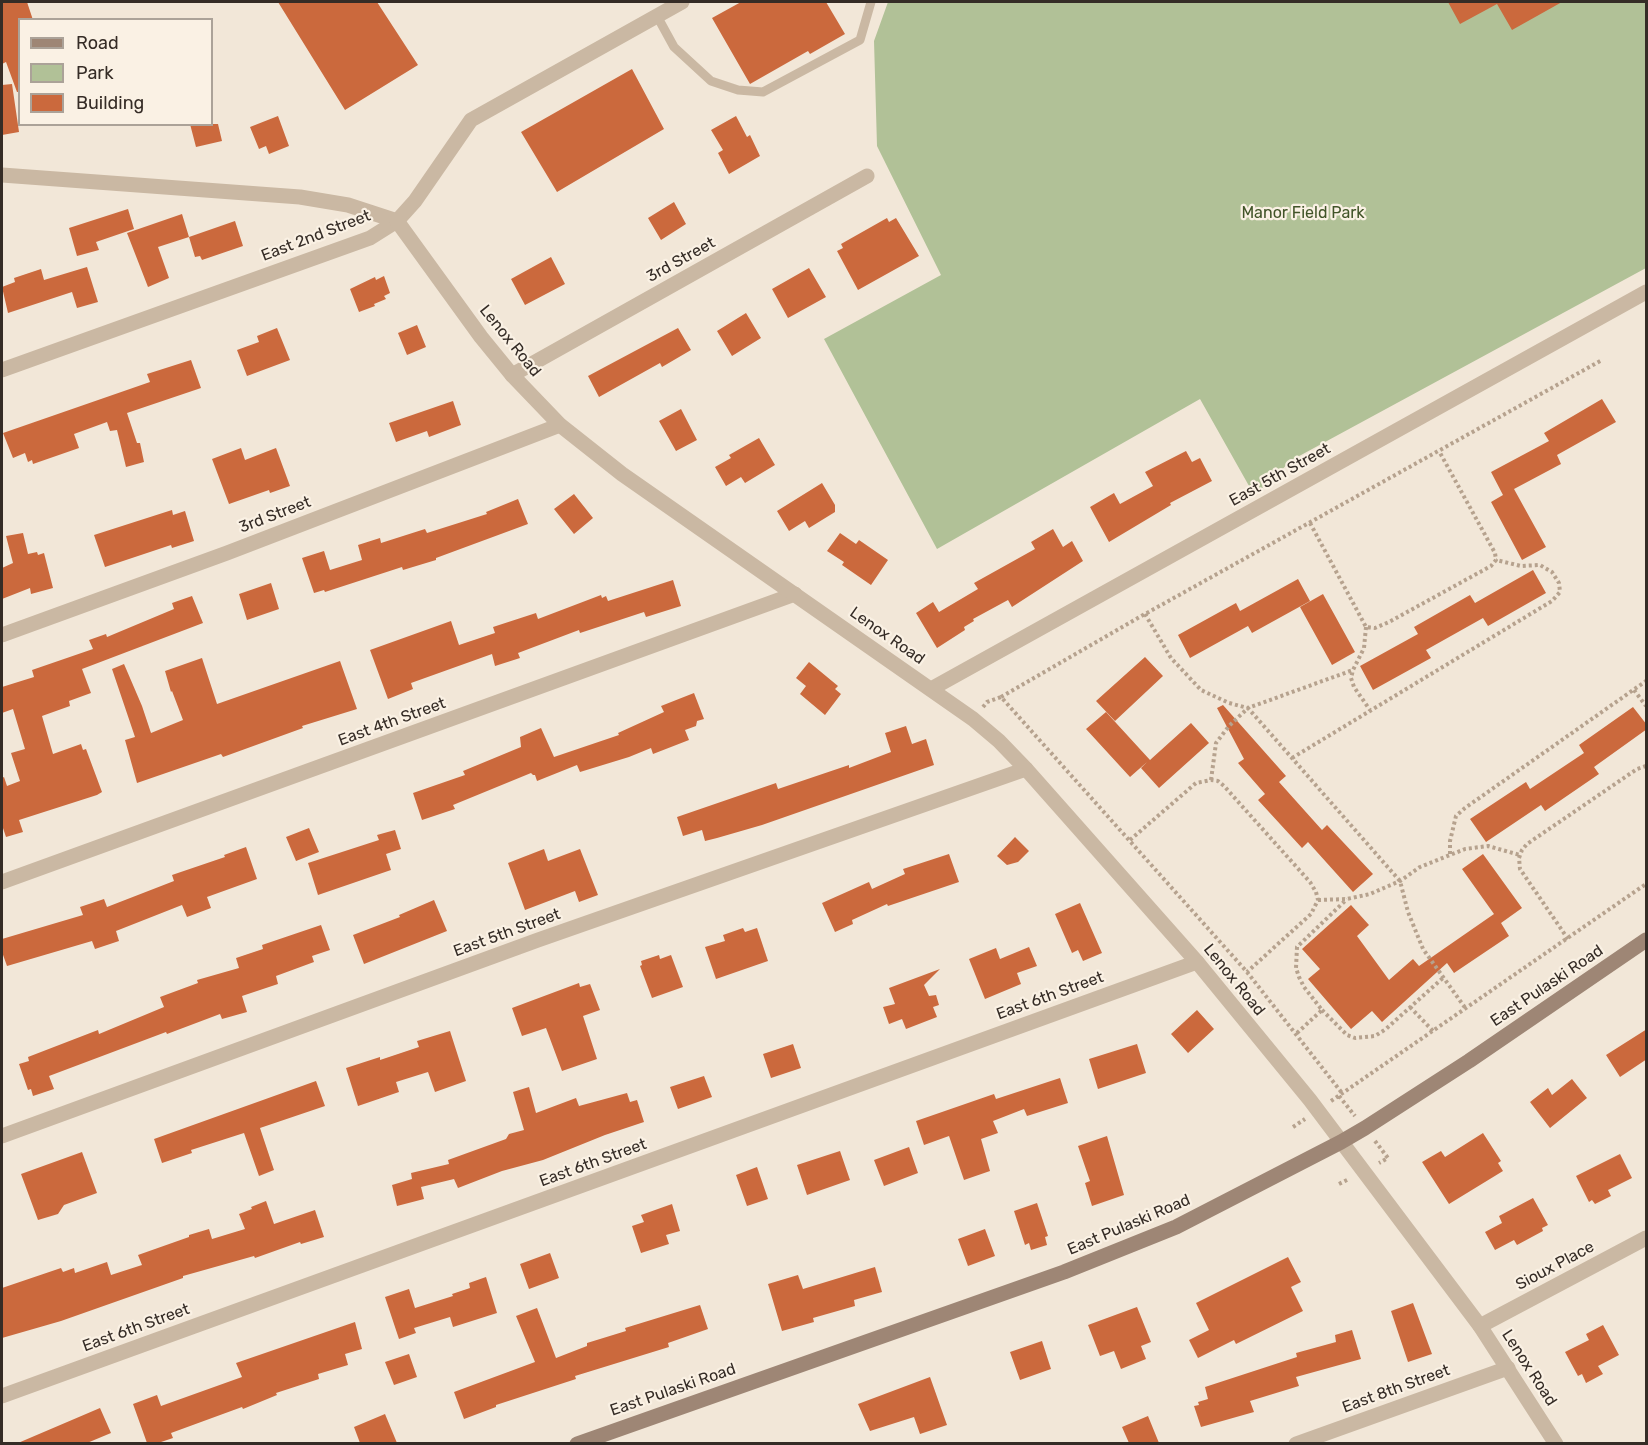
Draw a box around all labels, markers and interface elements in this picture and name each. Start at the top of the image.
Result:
legend [18,18,213,126]
text: Road [76,32,119,54]
text: Park [76,62,113,84]
text: Building [76,92,144,114]
park label: Manor Field Park [1241,203,1365,223]
street label: East 2nd Street [259,206,373,266]
street label: 3rd Street [643,233,719,287]
street label: Lenox Road [475,301,545,381]
street label: East 5th Street [1226,439,1334,511]
street label: 3rd Street [236,493,314,537]
street label: Lenox Road [846,603,928,669]
street label: East 4th Street [336,694,448,750]
street label: East 5th Street [451,905,563,961]
street label: Lenox Road [1199,940,1269,1020]
street label: East Pulaski Road [1487,941,1607,1031]
street label: East 6th Street [994,968,1106,1024]
street label: East 6th Street [537,1135,649,1191]
street label: East Pulaski Road [1065,1190,1193,1260]
street label: Sioux Place [1513,1237,1597,1295]
street label: East 6th Street [80,1300,192,1356]
street label: Lenox Road [1497,1326,1561,1410]
street label: East Pulaski Road [608,1360,738,1420]
street label: East 8th Street [1340,1361,1452,1417]

